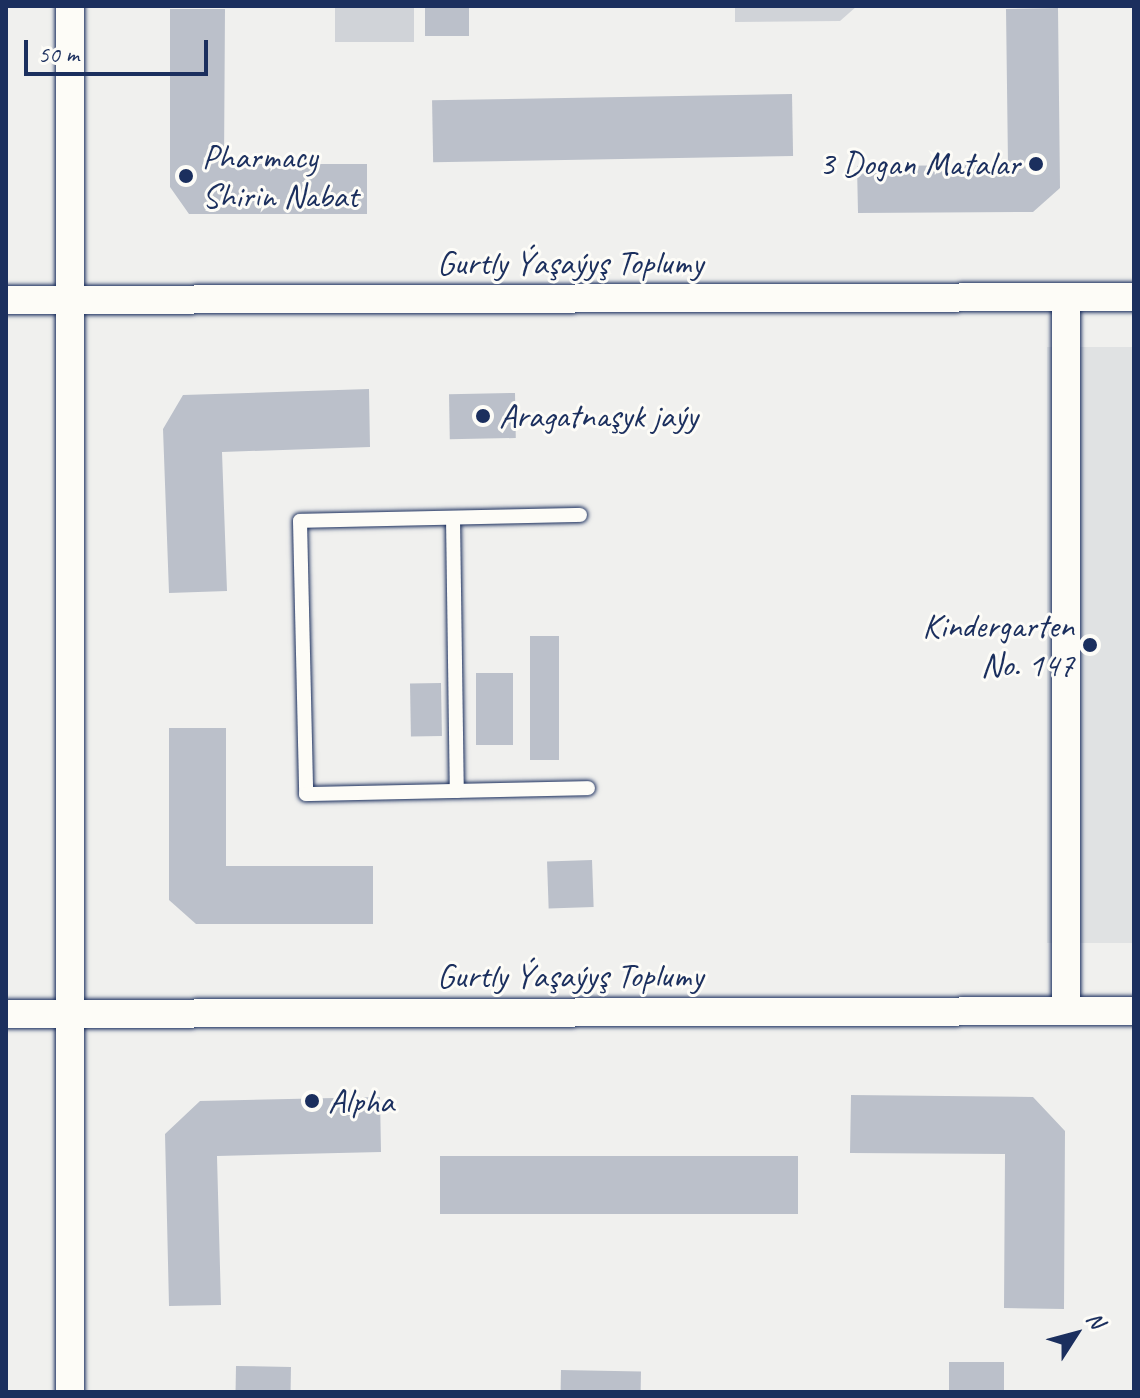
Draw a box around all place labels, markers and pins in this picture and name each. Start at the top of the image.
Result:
place label: Pharmacy Shirin Nabat [202,136,358,216]
place label: 3 Dogan Matalar [819,144,1020,184]
marker: 3 Dogan Matalar [1027,155,1045,173]
marker: Pharmacy Shirin Nabat [177,167,195,185]
place label: Aragatnaşyk jaýy [499,396,698,436]
marker: Aragatnaşyk jaýy [474,407,492,425]
place label: Kindergarten No. 147 [923,605,1074,684]
marker: Kindergarten No. 147 [1081,636,1099,654]
place label: Alpha [328,1081,394,1121]
marker: Alpha [303,1092,321,1110]

